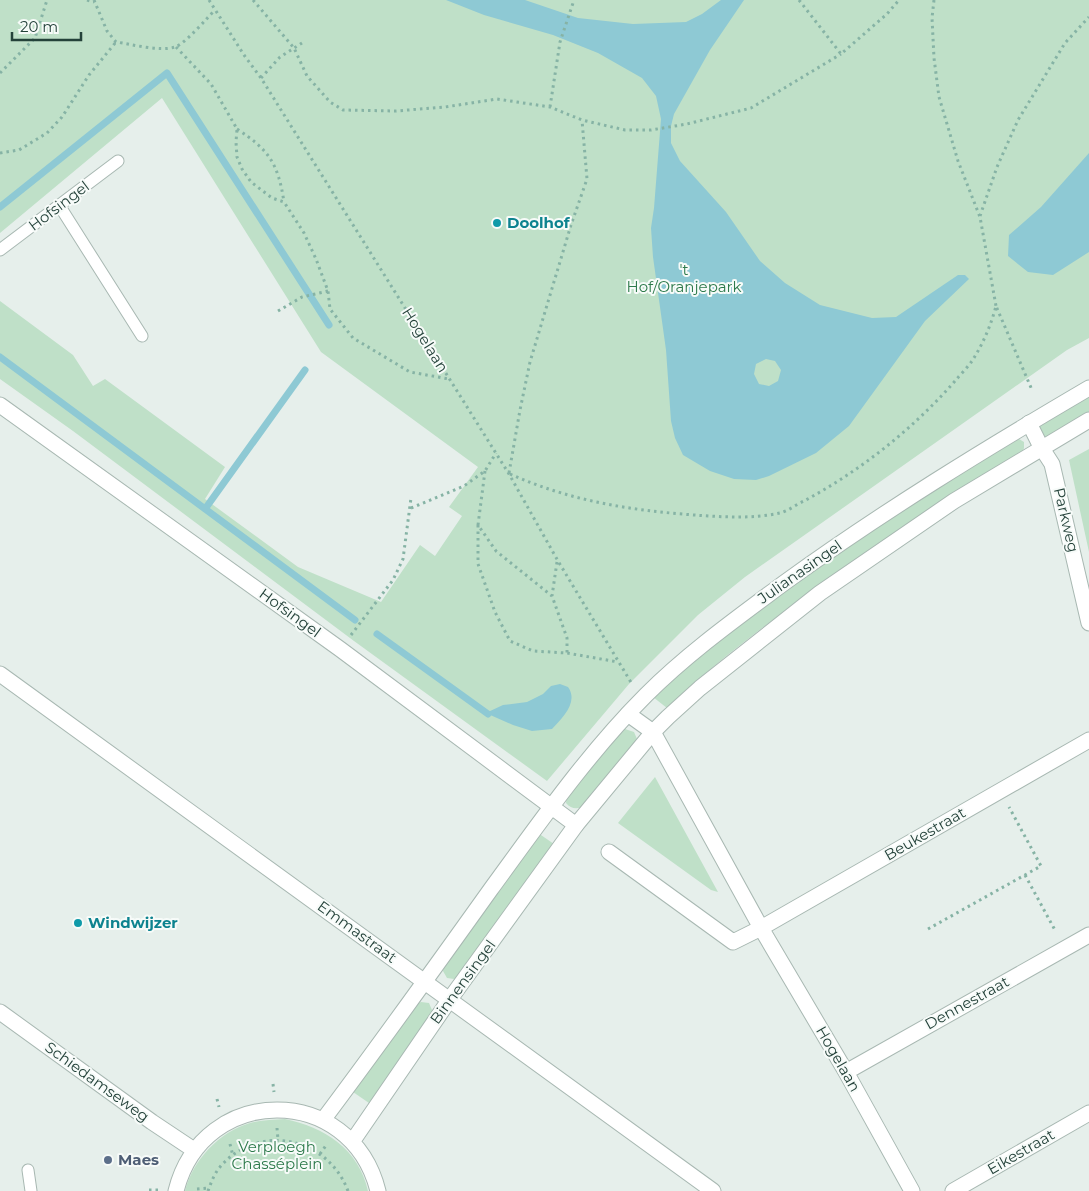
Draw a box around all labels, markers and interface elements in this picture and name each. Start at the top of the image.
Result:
scale bar [12,10,81,42]
text: 20 m [20,17,58,36]
street label: Hofsingel [24,176,93,235]
place label: Doolhof [507,213,571,232]
marker: Doolhof [491,217,503,229]
park label: 't Hof/Oranjepark [627,260,742,296]
street label: Hogelaan [398,304,453,376]
street label: Parkweg [1050,486,1083,554]
street label: Julianasingel [753,536,845,608]
street label: Hofsingel [256,584,325,641]
street label: Beukestraat [881,803,969,864]
street label: Emmastraat [314,896,401,967]
place label: Windwijzer [88,913,178,932]
marker: Windwijzer [72,917,84,929]
street label: Binnensingel [426,936,500,1028]
street label: Dennestraat [921,972,1012,1034]
street label: Hogelaan [812,1022,865,1095]
street label: Schiedamseweg [41,1037,153,1126]
street label: Eikestraat [984,1125,1058,1178]
park label: Verploegh Chasséplein [232,1137,322,1173]
place label: Maes [118,1150,159,1169]
marker: Maes [102,1154,114,1166]

